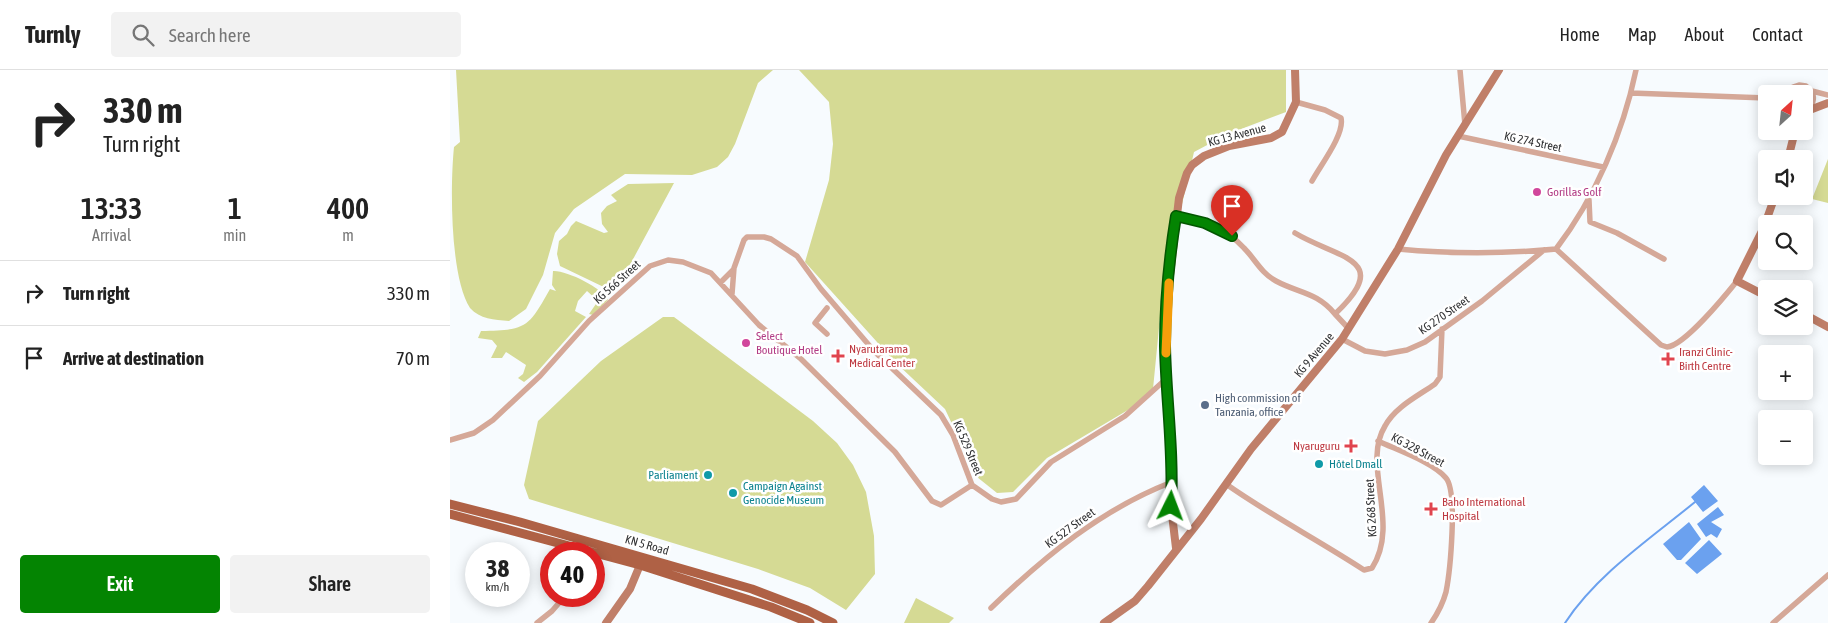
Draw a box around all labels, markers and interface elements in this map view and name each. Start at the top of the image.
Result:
search box [111,12,461,57]
text: Turnly [25,21,81,48]
icon: search [129,21,157,49]
text: Search here [169,24,251,46]
text: Home [1560,24,1600,45]
text: Map [1628,24,1657,45]
text: About [1685,24,1724,45]
text: Contact [1752,24,1803,45]
north arrow [1758,85,1812,140]
map controls [1758,85,1813,465]
icon: right [20,90,85,155]
text: 330 m [103,90,182,130]
street label: KG 13 Avenue [1206,121,1268,149]
street label: KG 274 Street [1503,129,1564,155]
text: Turn right [103,131,180,157]
button: sound [1758,150,1813,205]
pin [1211,185,1253,236]
place label: Gorillas Golf [1547,185,1602,199]
marker: Gorillas Golf [1531,186,1543,198]
text: 13:33 [81,191,142,225]
text: 1 [228,191,242,225]
text: 400 [327,191,369,225]
icon: arrive [1218,192,1246,220]
button: search [1758,215,1813,270]
text: Arrival [92,226,131,244]
text: min [223,226,246,244]
text: m [342,226,354,244]
street label: KG 566 Street [591,257,644,307]
icon: right [20,279,48,307]
button: layers [1758,280,1813,335]
text: Turn right [63,282,130,304]
text: 330 m [387,282,430,304]
street label: KG 270 Street [1416,292,1472,337]
place label: Select Boutique Hotel [756,329,823,357]
street label: KG 9 Avenue [1291,330,1337,380]
marker: Select Boutique Hotel [740,337,752,349]
place label: Nyarutarama Medical Center [849,342,915,370]
icon: arrive [20,344,48,372]
place label: Iranzi Clinic- Birth Centre [1679,345,1733,373]
button: + [1758,345,1813,400]
text: Arrive at destination [63,347,204,369]
text: 70 m [396,347,430,369]
marker: Nyarutarama Medical Center [831,349,845,363]
marker: Iranzi Clinic- Birth Centre [1661,352,1675,366]
place label: High commission of Tanzania, office [1215,391,1301,419]
marker: High commission of Tanzania, office [1199,399,1211,411]
button: − [1758,410,1813,465]
street label: KG 529 Street [950,418,986,478]
street label: KG 328 Street [1389,430,1448,470]
place label: Nyaruguru [1293,439,1340,453]
marker: Nyaruguru [1344,439,1358,453]
place label: Hôtel Dmall [1329,457,1383,471]
marker: Hôtel Dmall [1313,458,1325,470]
place label: Parliament [648,468,699,482]
marker: Parliament [702,469,714,481]
street label: KG 268 Street [1362,478,1380,538]
place label: Campaign Against Genocide Museum [743,479,824,507]
position arrow [1144,479,1196,531]
marker: Campaign Against Genocide Museum [727,487,739,499]
place label: Baho International Hospital [1442,495,1526,523]
marker: Baho International Hospital [1424,502,1438,516]
street label: KG 527 Street [1042,505,1098,551]
street label: KN 5 Road [624,532,670,558]
speed limit sign: 40 [540,542,605,607]
text: 38 [486,554,509,582]
button: Exit [20,555,220,613]
button: Share [230,555,430,613]
text: km/h [486,580,509,594]

